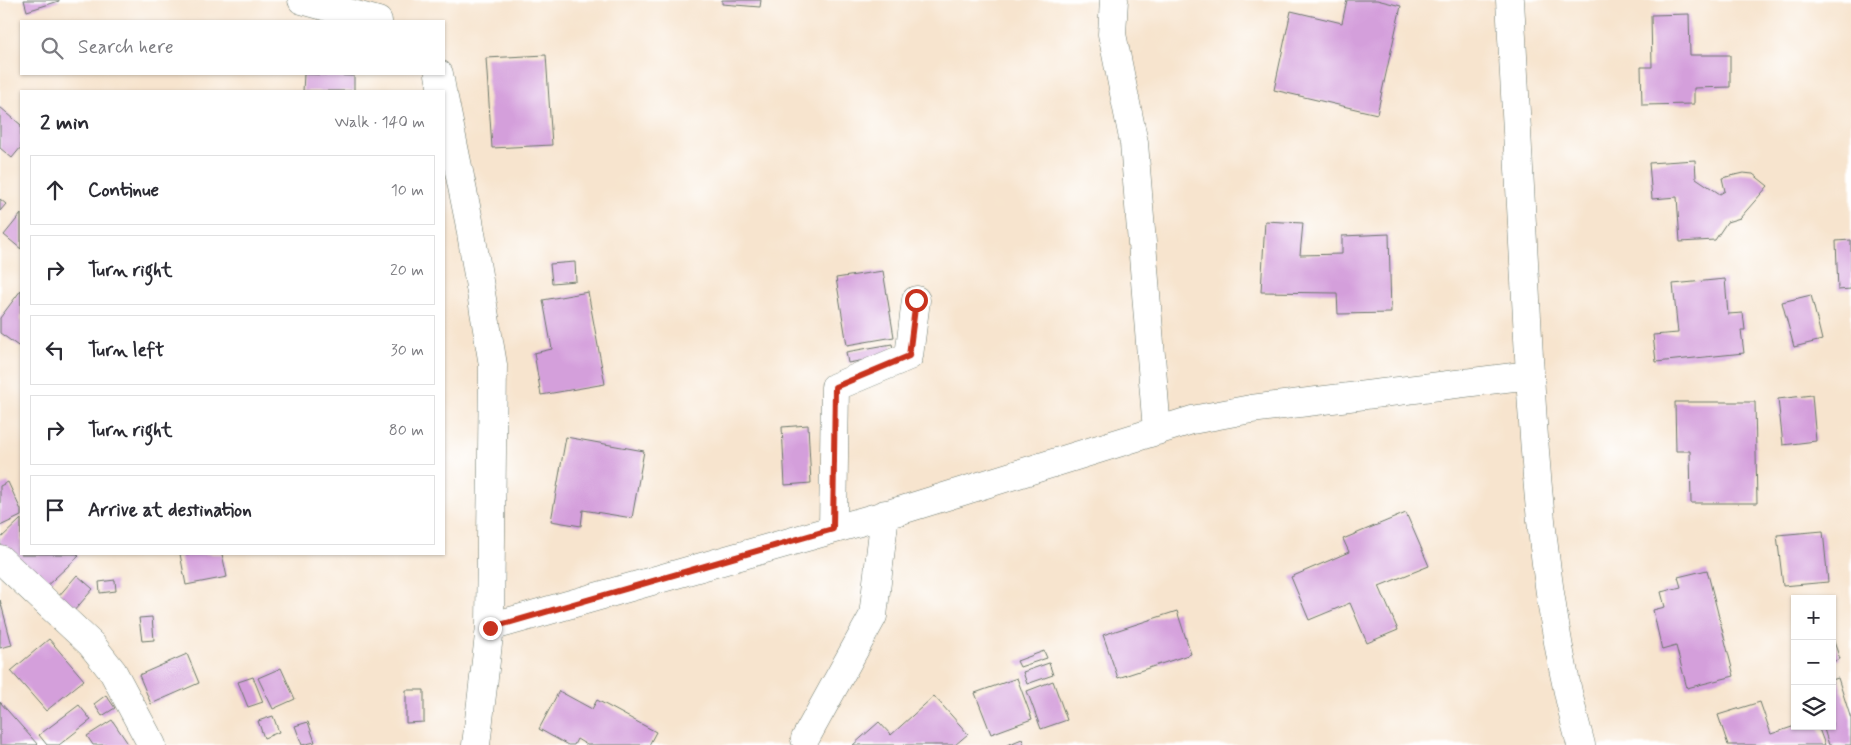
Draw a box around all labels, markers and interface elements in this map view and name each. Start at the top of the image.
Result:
search box [20,20,445,75]
icon: search [38,34,66,62]
text: Search here [78,35,174,60]
text: 2 min [40,109,89,137]
text: Walk · 140 m [335,112,425,133]
icon: ahead [41,176,69,204]
text: Continue [88,178,159,203]
text: 10 m [391,180,424,201]
icon: right [41,256,69,284]
text: Turn right [88,258,172,283]
text: 20 m [390,260,424,281]
route start [905,289,928,312]
icon: left [41,336,69,364]
text: Turn left [88,338,164,363]
text: 30 m [391,340,424,361]
icon: right [41,416,69,444]
text: Turn right [88,418,172,443]
text: 80 m [389,420,424,441]
icon: arrive [41,496,69,524]
text: Arrive at destination [88,498,252,523]
map controls [1791,595,1836,730]
button: + [1791,595,1836,640]
route end [479,617,502,640]
button: − [1791,640,1836,685]
button: layers [1791,685,1836,730]

